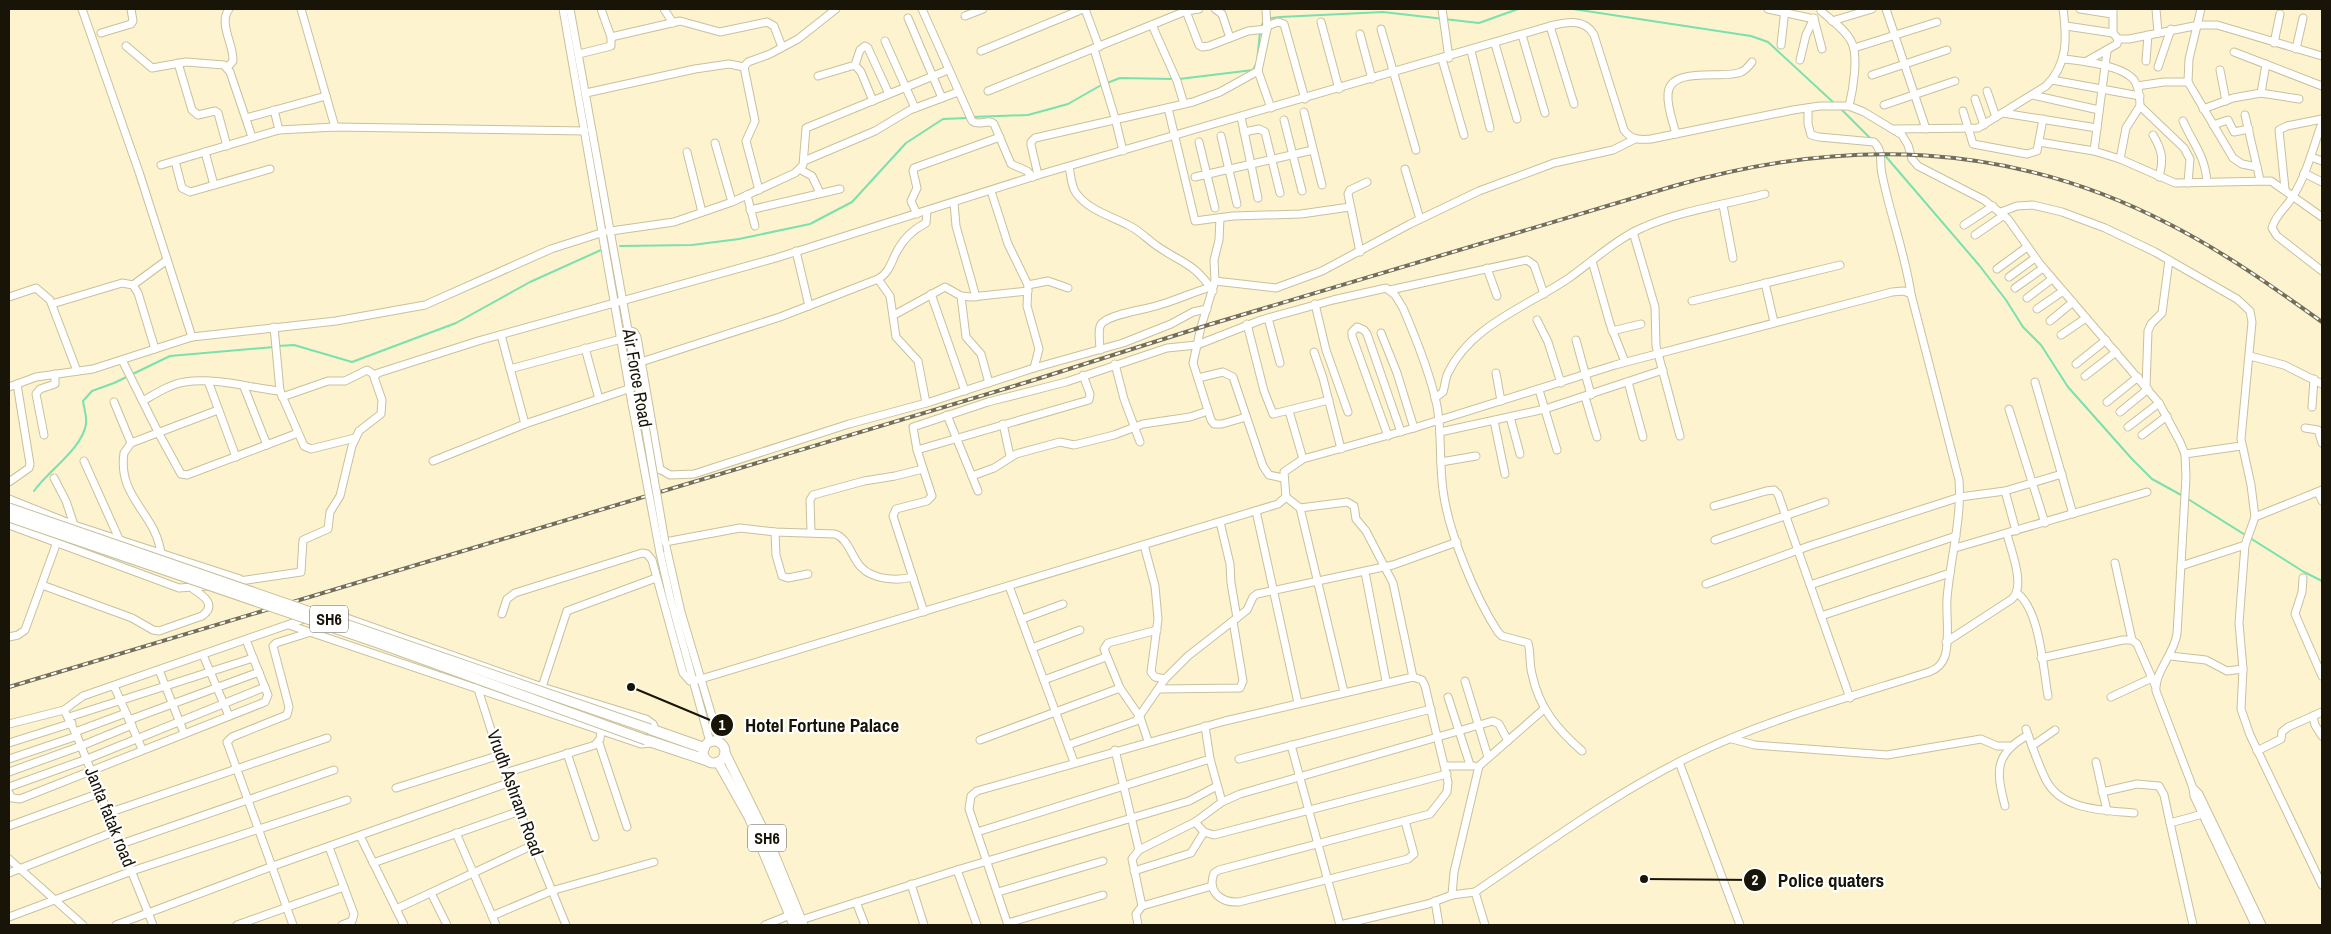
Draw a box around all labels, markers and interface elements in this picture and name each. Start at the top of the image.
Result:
street label: Air Force Road [616,326,658,429]
road number: SH6 [310,606,348,632]
callout: Hotel Fortune Palace [710,708,909,742]
text: Hotel Fortune Palace [745,712,899,738]
text: 1 [719,714,726,735]
street label: Vrudh Ashram Road [481,726,550,859]
street label: Janta fatak road [79,763,142,871]
road number: SH6 [748,824,786,851]
callout: Police quaters [1743,863,1894,897]
text: Police quaters [1778,867,1884,893]
text: 2 [1752,869,1759,890]

